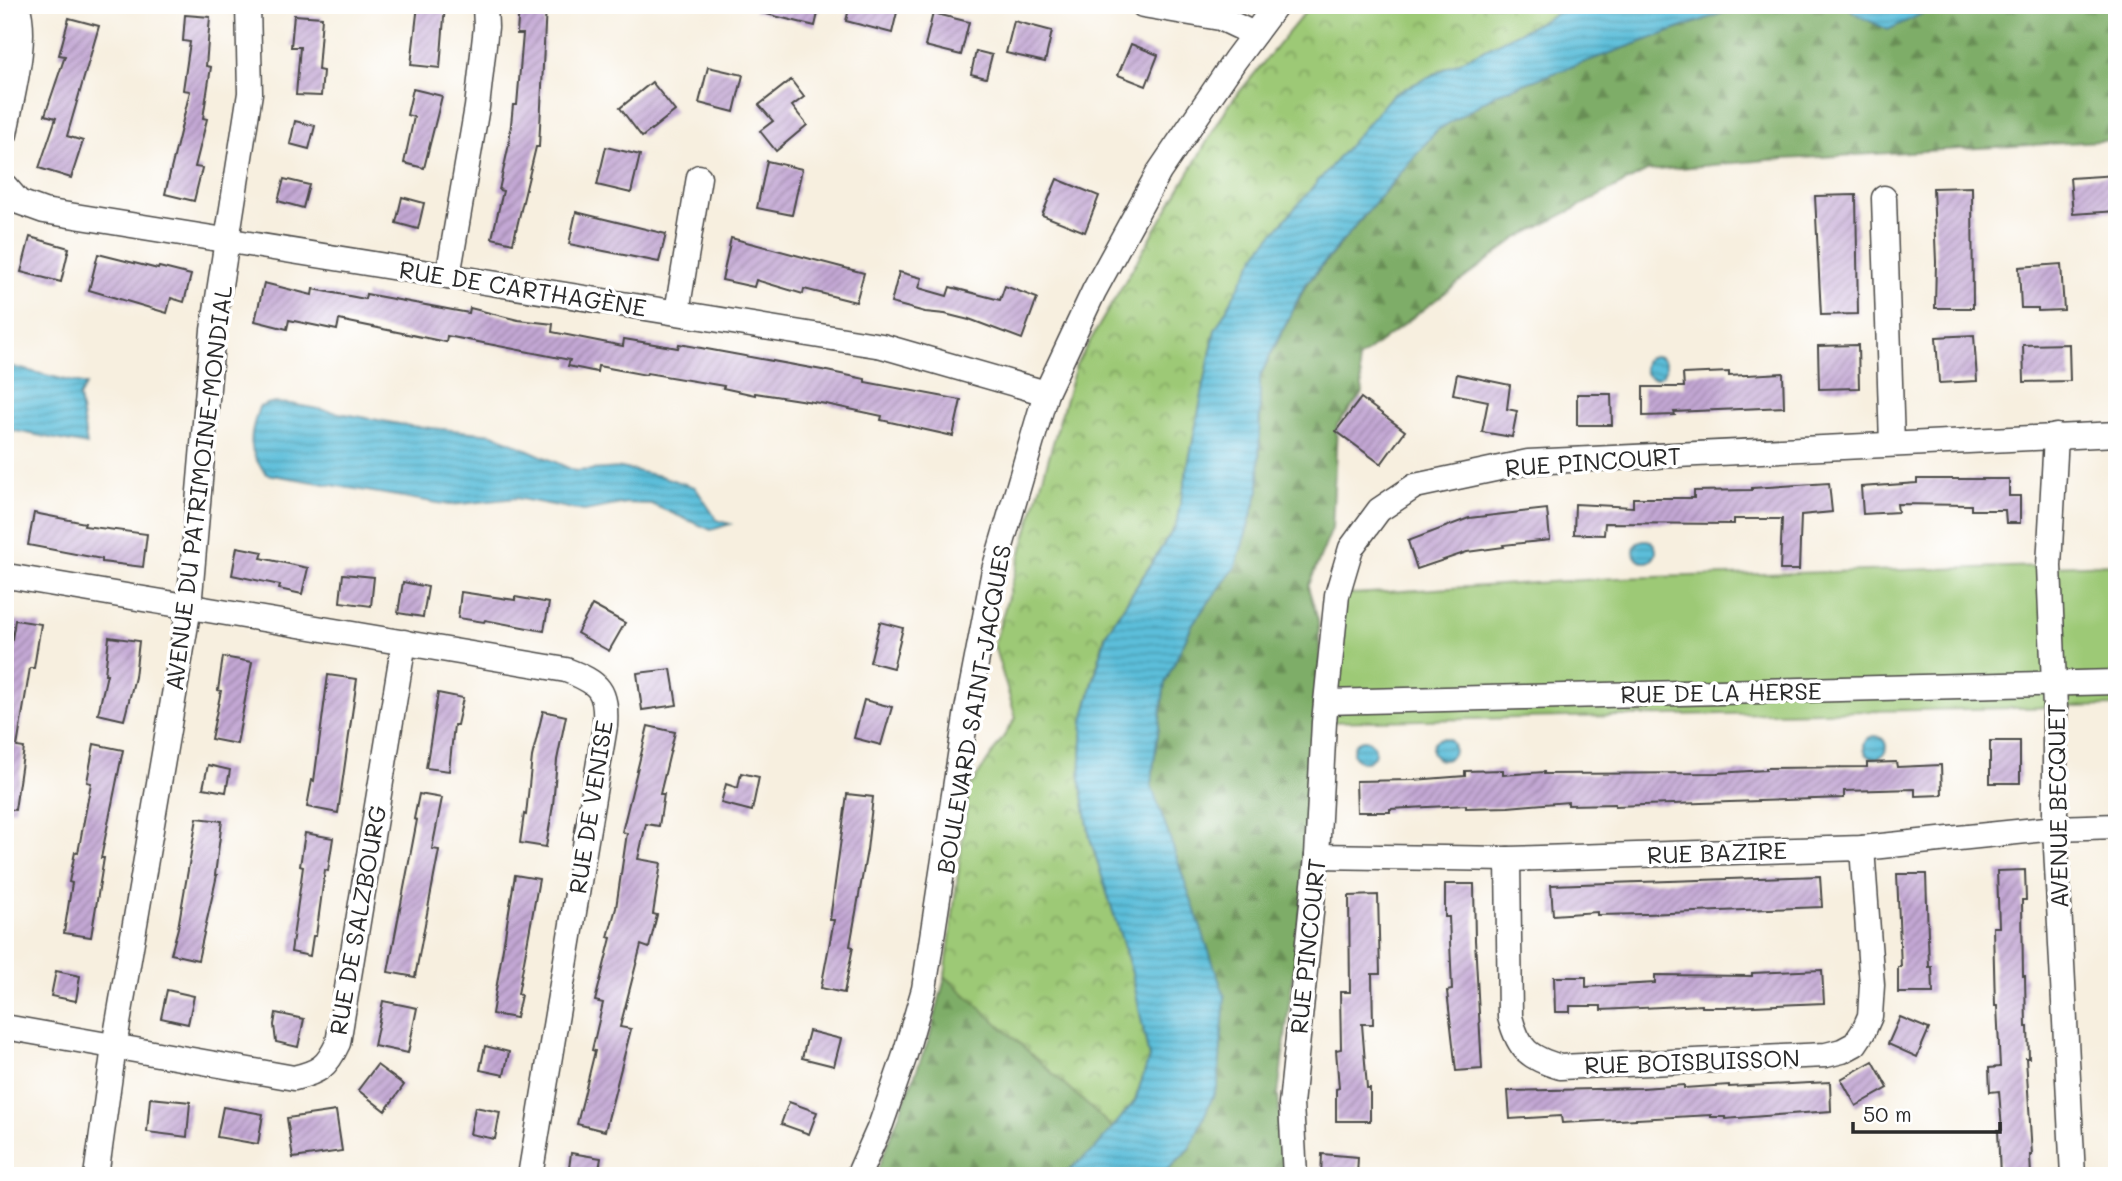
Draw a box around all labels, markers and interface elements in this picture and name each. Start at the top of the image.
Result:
street label: RUE DE CARTHAGÈNE [397,253,649,323]
street label: AVENUE DU PATRIMOINE-MONDIAL [158,283,238,693]
street label: RUE PINCOURT [1504,439,1682,483]
street label: BOULEVARD SAINT-JACQUES [929,542,1017,876]
street label: RUE DE LA HERSE [1620,675,1822,709]
street label: AVENUE BECQUET [2040,703,2074,909]
street label: RUE DE VENISE [561,718,619,896]
street label: RUE DE SALZBOURG [322,803,392,1037]
street label: RUE BAZIRE [1646,834,1788,870]
street label: RUE PINCOURT [1282,857,1332,1035]
street label: RUE BOISBUISSON [1584,1042,1800,1080]
scale bar [1853,1090,2000,1134]
text: 50 m [1863,1100,1912,1127]

